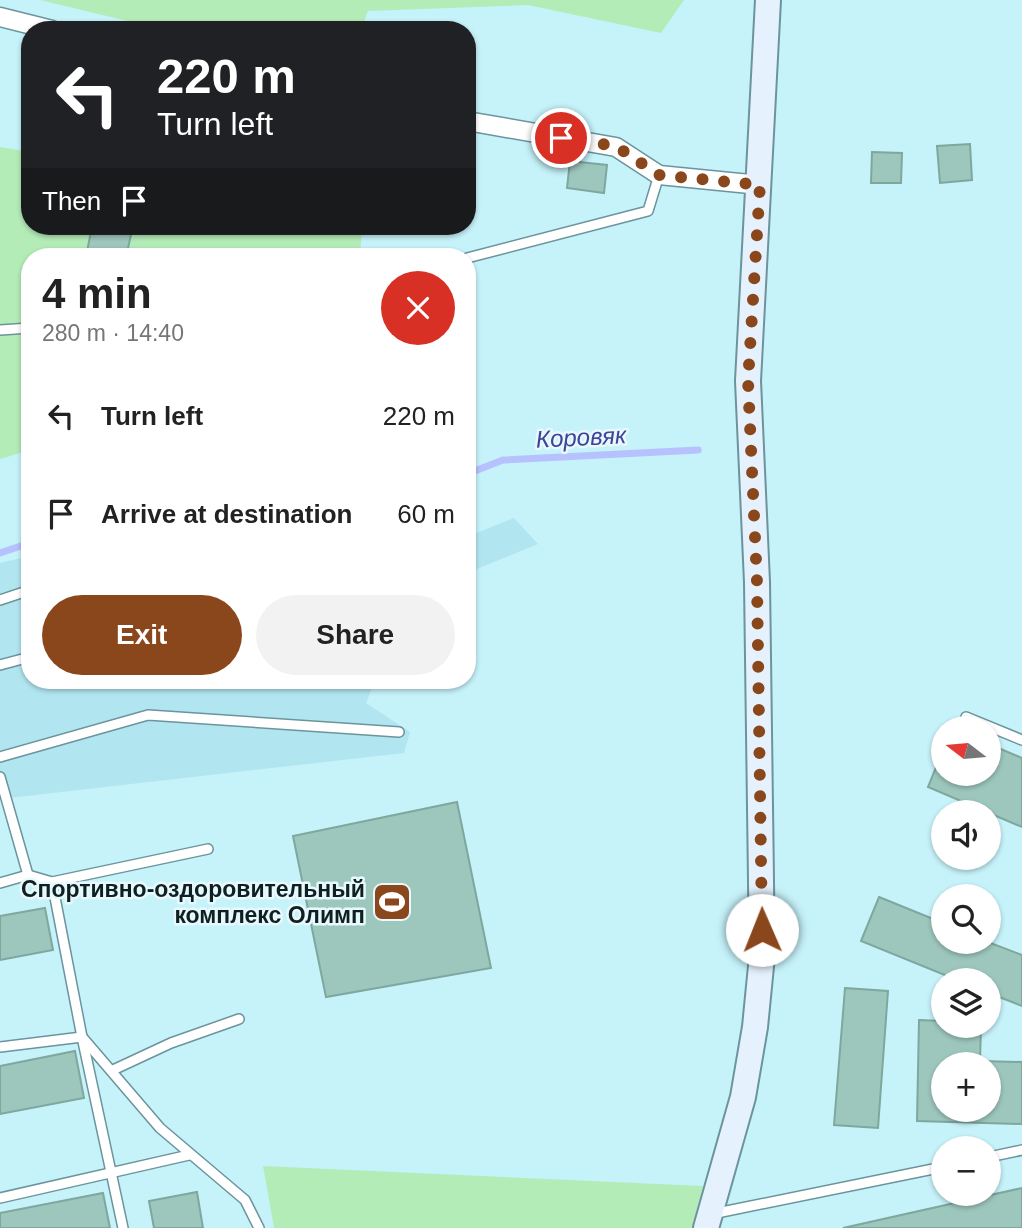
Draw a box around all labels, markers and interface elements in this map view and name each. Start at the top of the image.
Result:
icon: left [42,49,133,140]
text: 220 m [157,49,296,103]
text: Turn left [157,106,273,142]
pin [531,108,591,168]
icon: arrive [542,119,580,157]
icon: arrive [115,182,153,220]
text: Then [42,186,101,216]
text: 4 min [42,270,152,317]
button: close [381,271,455,345]
text: 280 m · 14:40 [42,320,184,346]
icon: left [42,397,80,435]
text: Turn left [101,401,203,431]
text: 220 m [383,401,455,431]
water label: Коровяк [535,421,628,453]
icon: arrive [42,495,80,533]
text: Arrive at destination [101,499,352,529]
text: 60 m [397,499,455,529]
button: Exit [42,595,242,675]
button: Share [256,595,455,675]
north arrow [931,716,1001,786]
map controls [931,716,1001,1206]
button: sound [931,800,1001,870]
place label: Спортивно-оздоровительный комплекс Олимп [21,876,365,928]
sports icon: Спортивно-оздоровительный комплекс Олимп [371,881,413,923]
button: search [931,884,1001,954]
position arrow [725,893,799,967]
button: layers [931,968,1001,1038]
button: + [931,1052,1001,1122]
button: − [931,1136,1001,1206]

